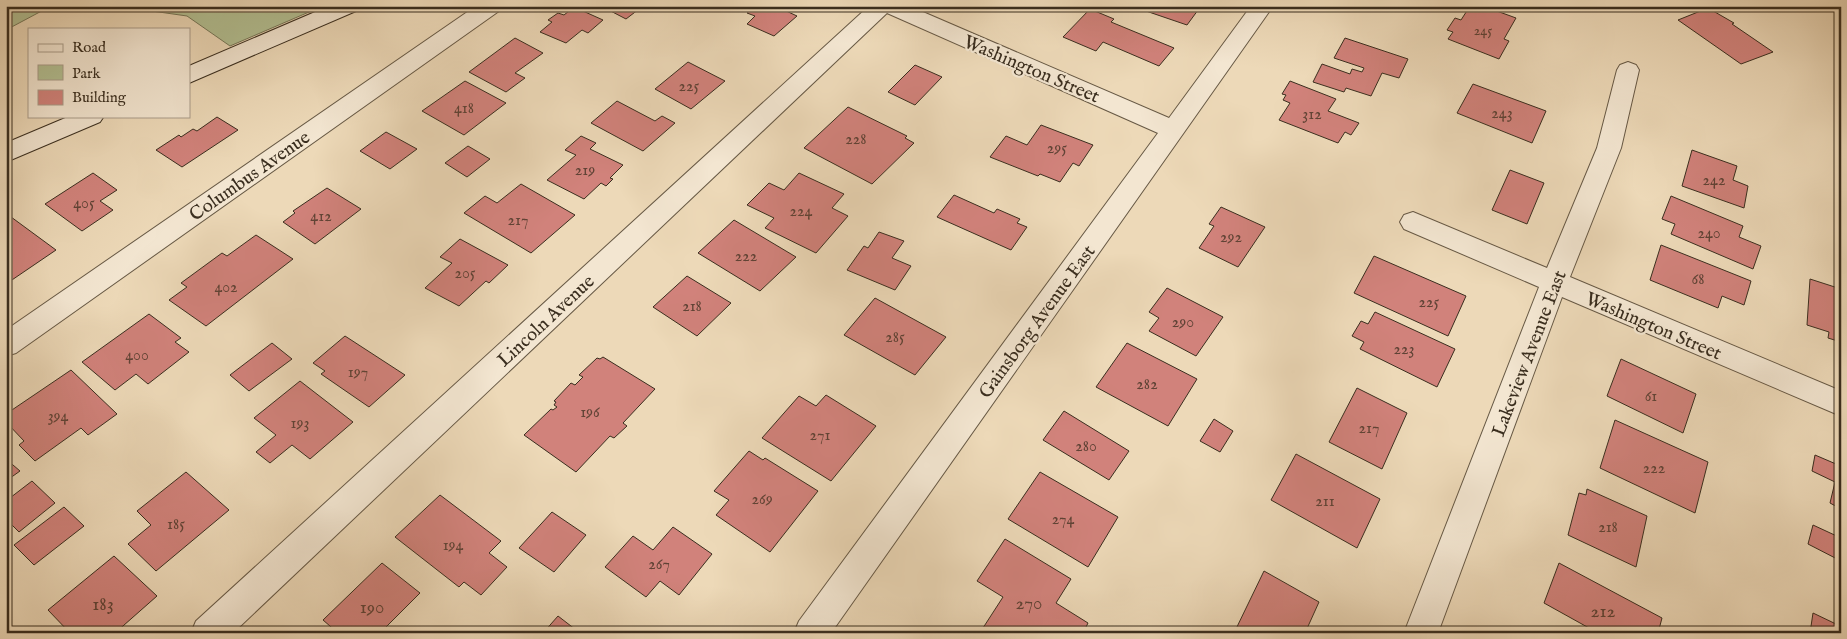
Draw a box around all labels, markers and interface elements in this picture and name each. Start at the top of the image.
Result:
house number: 245 [1474,22,1492,40]
legend [28,28,190,118]
street label: Washington Street [960,30,1103,110]
text: Road [72,38,107,57]
text: Park [72,64,102,83]
house number: 225 [679,77,700,97]
text: Building [72,88,127,107]
house number: 418 [454,99,474,119]
house number: 243 [1491,104,1513,124]
house number: 312 [1302,105,1322,125]
street label: Columbus Avenue [185,126,315,227]
house number: 228 [845,130,867,150]
house number: 295 [1047,139,1067,159]
house number: 219 [575,161,595,181]
house number: 242 [1703,171,1725,191]
house number: 405 [73,194,95,214]
house number: 224 [790,202,813,222]
house number: 412 [310,207,332,227]
house number: 217 [508,211,528,231]
house number: 240 [1697,224,1721,244]
house number: 292 [1220,228,1242,248]
street label: Gainsborg Avenue East [974,240,1102,404]
house number: 222 [735,247,757,267]
house number: 205 [454,264,476,284]
street label: Lakeview Avenue East [1487,267,1573,440]
street label: Lincoln Avenue [493,270,600,373]
house number: 68 [1691,270,1705,290]
house number: 402 [214,278,238,298]
street label: Washington Street [1582,287,1725,367]
house number: 225 [1419,293,1440,313]
house number: 218 [682,297,702,317]
house number: 290 [1172,313,1194,333]
house number: 285 [885,328,905,348]
house number: 223 [1394,340,1415,360]
house number: 400 [125,346,149,366]
house number: 197 [348,363,368,383]
house number: 282 [1136,375,1158,395]
house number: 61 [1645,387,1657,407]
house number: 196 [580,403,600,423]
house number: 394 [48,407,69,427]
house number: 193 [291,414,309,434]
house number: 217 [1359,419,1379,439]
house number: 271 [810,426,830,446]
house number: 280 [1075,437,1097,457]
house number: 222 [1643,459,1665,479]
house number: 269 [751,490,773,510]
house number: 211 [1315,492,1335,512]
house number: 274 [1052,510,1074,530]
house number: 185 [167,515,185,535]
house number: 218 [1598,518,1618,538]
house number: 194 [443,536,464,556]
house number: 267 [648,555,670,575]
house number: 270 [1016,592,1042,616]
house number: 183 [92,593,114,617]
house number: 190 [360,596,384,620]
house number: 212 [1591,600,1616,624]

